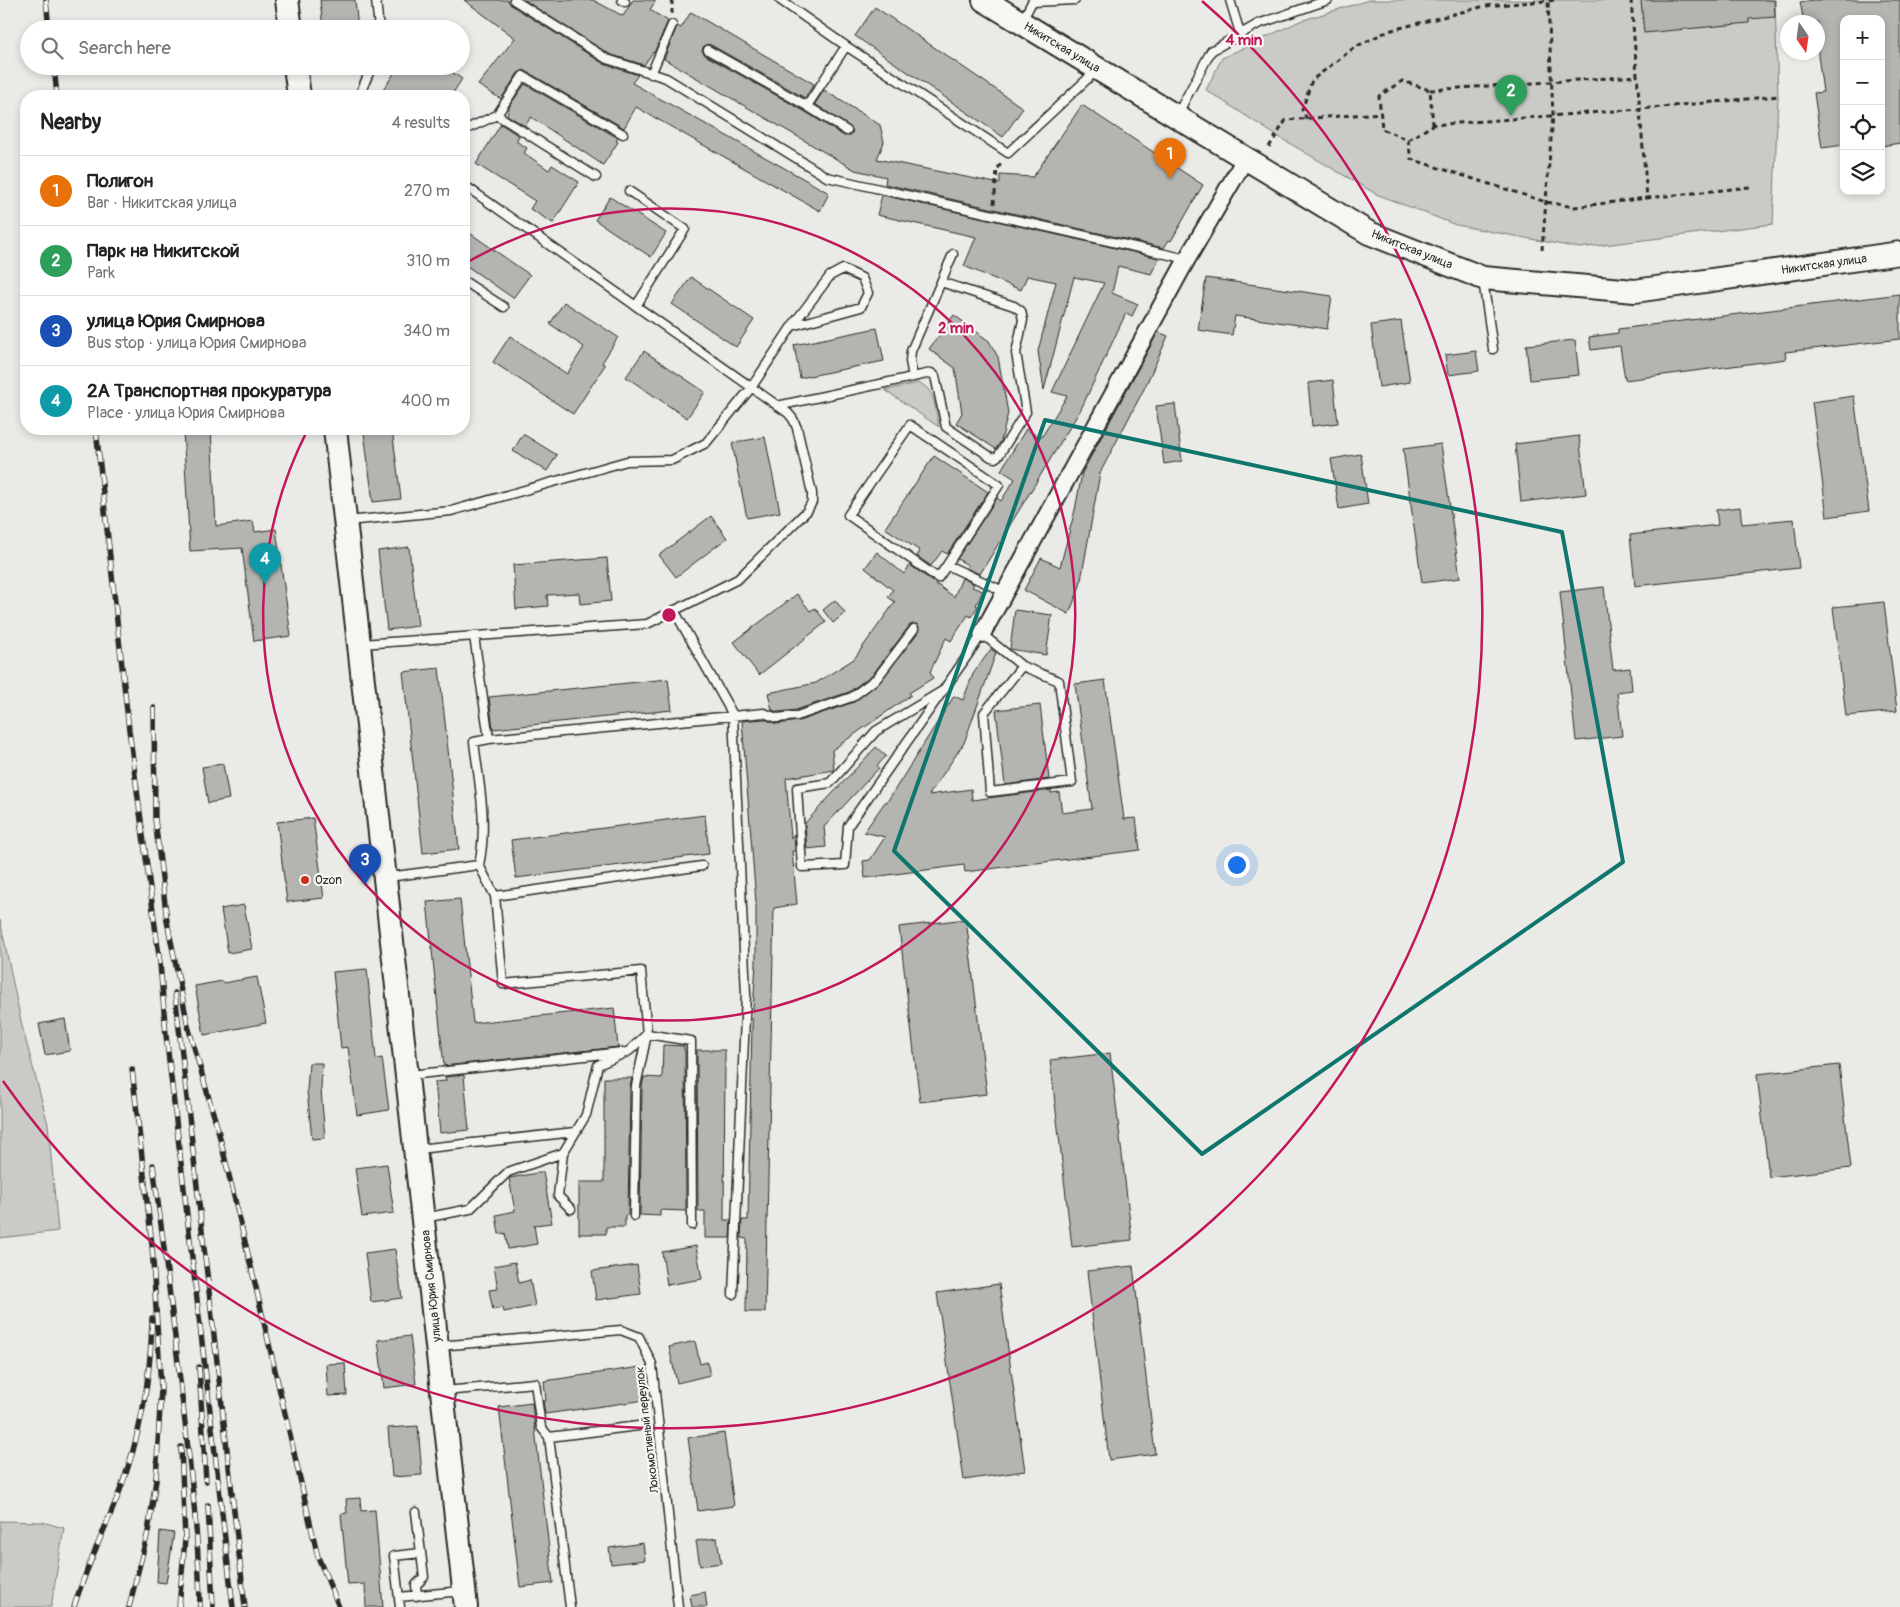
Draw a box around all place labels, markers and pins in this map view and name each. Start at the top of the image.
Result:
pin: 2 [1495,75,1527,116]
pin: 1 [1154,138,1186,179]
pin: 4 [249,543,281,584]
centre of rings [660,606,678,624]
pin: 3 [349,844,381,885]
place label: Ozon [315,873,342,888]
marker: Ozon [299,874,311,886]

